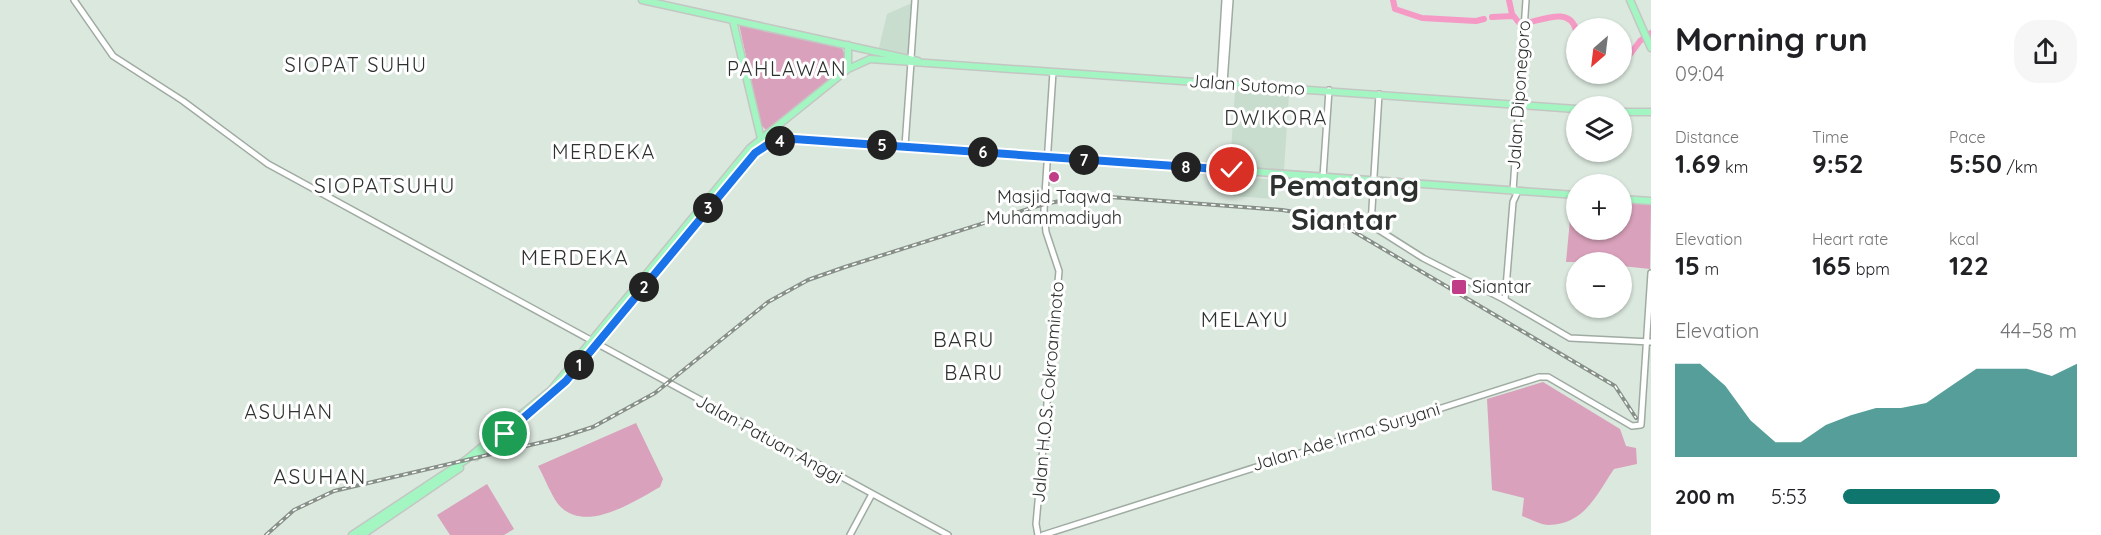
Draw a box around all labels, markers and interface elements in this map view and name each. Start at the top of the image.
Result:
north arrow [1566,18,1632,84]
map controls [1566,18,1632,318]
text: Morning run [1675,18,1868,59]
street label: Jalan Diponegoro [1502,19,1535,170]
button: share [2014,20,2077,83]
district label: SIOPAT SUHU [285,52,427,77]
district label: PAHLAWAN [727,56,847,81]
text: 09:04 [1675,61,1724,86]
street label: Jalan Sutomo [1188,69,1306,100]
button: layers [1566,96,1632,162]
district label: DWIKORA [1224,105,1328,130]
pin: 4 [765,126,795,156]
text: Distance [1675,127,1739,147]
text: Time [1812,127,1849,147]
text: Pace [1949,127,1985,147]
pin: 5 [867,130,897,160]
text: 4 [775,131,785,151]
text: 5 [877,135,887,155]
pin: 6 [968,137,998,167]
district label: MERDEKA [552,139,656,164]
text: 6 [979,142,987,162]
pin [1206,144,1257,195]
pin: 7 [1069,145,1099,175]
text: 1.69 [1675,147,1721,180]
text: 9:52 [1812,147,1864,180]
text: 5:50 [1949,147,2002,180]
text: 7 [1080,150,1088,170]
pin: 8 [1171,152,1201,182]
icon: check [1215,153,1248,186]
text: 8 [1182,157,1190,177]
text: km [1721,157,1748,177]
text: /km [2002,157,2038,177]
district label: Pematang Siantar [1269,166,1419,238]
marker: Masjid Taqwa Muhammadiyah [1047,170,1061,184]
district label: SIOPATSUHU [314,172,456,198]
button: + [1566,174,1632,240]
place label: Masjid Taqwa Muhammadiyah [986,185,1122,229]
pin: 3 [693,193,723,223]
text: 3 [704,198,712,218]
text: Elevation [1675,229,1742,249]
text: Heart rate [1812,229,1888,249]
text: kcal [1949,229,1979,249]
district label: MERDEKA [521,244,629,270]
text: 15 [1675,249,1700,282]
text: 165 [1812,249,1851,282]
text: 122 [1949,249,1989,282]
button: − [1566,252,1632,318]
text: m [1700,259,1719,279]
text: bpm [1851,259,1890,279]
pin: 2 [629,272,659,302]
place label: Siantar [1472,275,1531,298]
text: 2 [639,277,649,297]
marker: Siantar [1450,278,1468,296]
street label: Jalan H.O.S. Cokroaminoto [1026,280,1069,504]
district label: MELAYU [1201,306,1289,332]
text: Elevation [1675,318,1759,343]
text: 44–58 m [2000,318,2077,343]
district label: BARU [933,326,995,352]
pin: 1 [564,350,594,380]
text: 1 [576,355,582,375]
district label: BARU [944,360,1004,385]
street label: Jalan Patuan Anggi [692,389,847,488]
street label: Jalan Ade Irma Suryani [1249,397,1443,476]
district label: ASUHAN [244,399,334,424]
pin [479,408,530,459]
icon: arrive [488,417,521,450]
district label: ASUHAN [273,463,367,489]
text: 200 m [1675,484,1735,509]
text: 5:53 [1771,484,1807,509]

